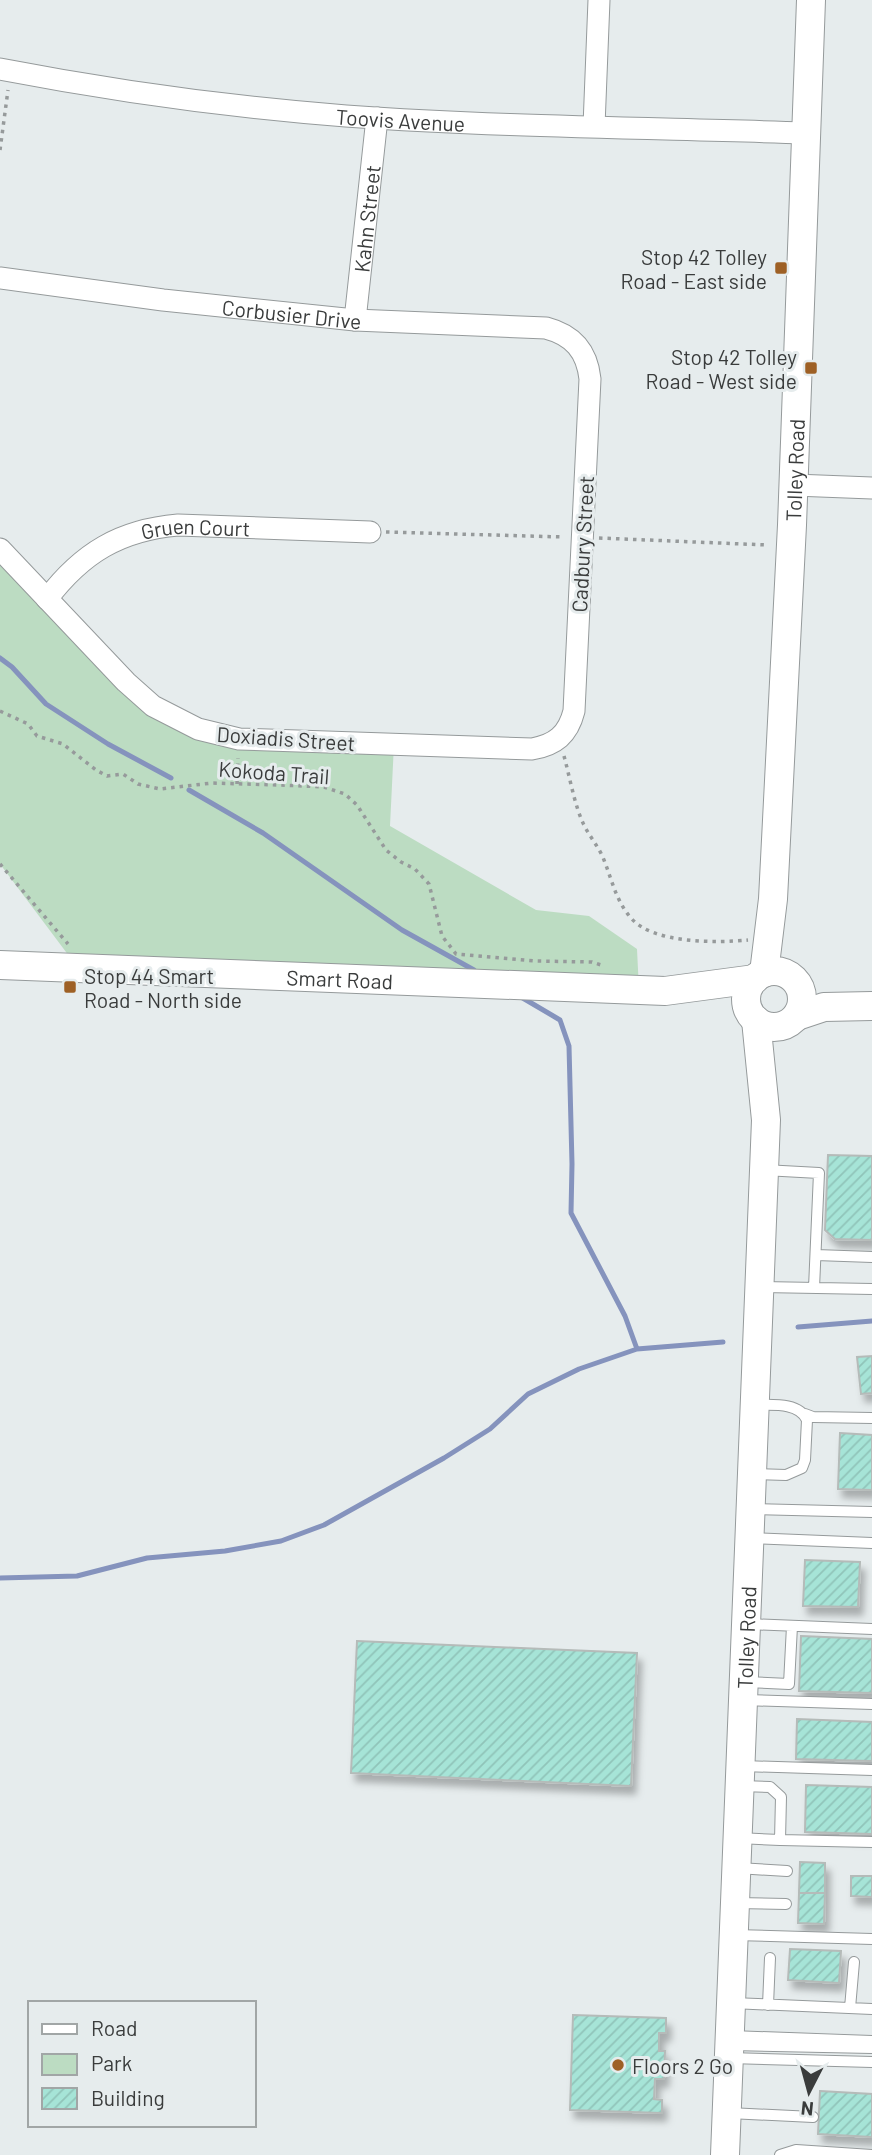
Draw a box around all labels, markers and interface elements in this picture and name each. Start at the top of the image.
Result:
street label: Toovis Avenue [335,103,466,135]
street label: Kahn Street [348,164,384,274]
place label: Stop 42 Tolley Road - East side [620,244,767,293]
marker: Stop 42 Tolley Road - East side [773,260,789,276]
street label: Corbusier Drive [221,294,362,333]
place label: Stop 42 Tolley Road - West side [645,344,797,393]
marker: Stop 42 Tolley Road - West side [803,360,819,376]
street label: Tolley Road [780,418,808,522]
street label: Cadbury Street [566,475,598,613]
street label: Gruen Court [138,512,251,543]
street label: Doxiadis Street [216,721,356,755]
street label: Kokoda Trail [218,756,330,788]
place label: Stop 44 Smart Road - North side [84,963,242,1012]
street label: Smart Road [286,964,394,993]
marker: Stop 44 Smart Road - North side [62,979,78,995]
street label: Tolley Road [731,1586,760,1689]
legend [28,2001,256,2127]
text: Road [91,2015,137,2040]
text: Park [91,2050,132,2075]
place label: Floors 2 Go [632,2053,733,2078]
marker: Floors 2 Go [610,2057,626,2073]
north arrow [774,2057,844,2127]
text: Building [91,2085,165,2110]
text: N [800,2097,815,2122]

